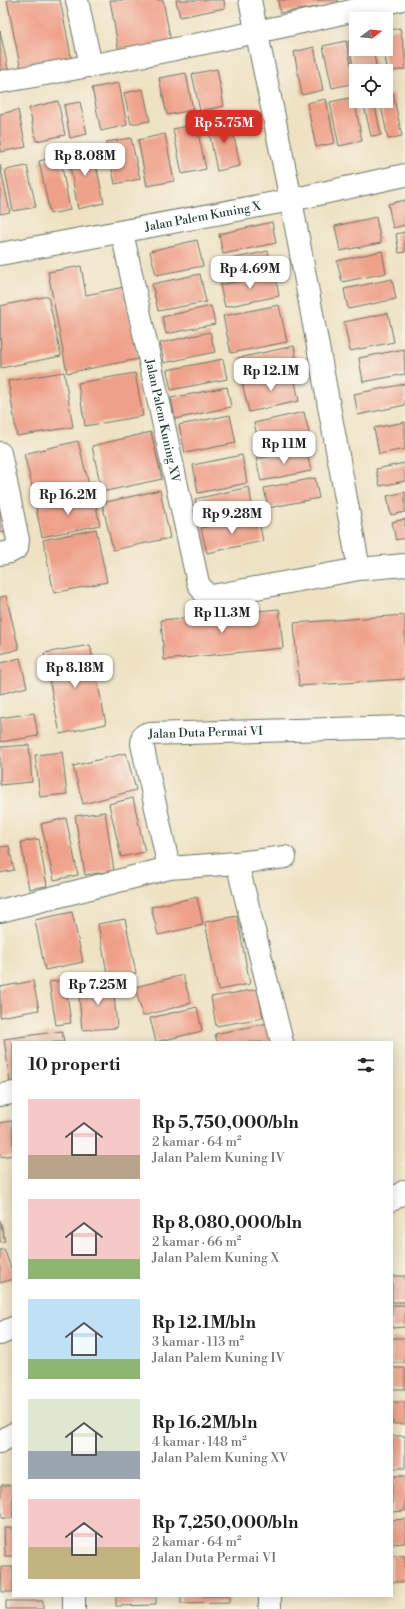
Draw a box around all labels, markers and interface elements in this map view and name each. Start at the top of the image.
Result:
north arrow [349,12,393,56]
map controls [349,12,393,108]
button: locate [349,64,393,108]
pin: Rp 5.75M [183,110,265,144]
text: Rp 5.75M [194,115,254,131]
pin: Rp 8.08M [44,143,126,177]
text: Rp 8.08M [54,148,116,164]
street label: Jalan Palem Kuning X [142,199,263,235]
pin: Rp 4.69M [209,256,291,290]
text: Rp 4.69M [220,261,280,277]
street label: Jalan Palem Kuning XV [141,356,183,484]
pin: Rp 12.1M [230,358,312,392]
text: Rp 12.1M [243,363,299,379]
pin: Rp 11M [251,431,317,465]
text: Rp 11M [262,436,306,452]
pin: Rp 16.2M [27,482,109,516]
text: Rp 16.2M [39,487,97,503]
pin: Rp 9.28M [191,501,273,535]
text: Rp 9.28M [202,506,262,522]
pin: Rp 11.3M [181,600,263,634]
text: Rp 11.3M [194,605,250,621]
pin: Rp 8.18M [34,655,116,689]
text: Rp 8.18M [46,660,104,676]
street label: Jalan Duta Permai VI [147,724,263,742]
pin: Rp 7.25M [57,972,139,1006]
text: Rp 7.25M [69,977,127,993]
text: 10 properti [28,1054,120,1076]
icon: filters [355,1054,377,1076]
text: Rp 5,750,000/bln [152,1112,299,1134]
icon: home [60,1115,108,1163]
text: 2 kamar · 64 m² [152,1134,241,1150]
text: Jalan Palem Kuning IV [152,1150,285,1166]
text: Rp 8,080,000/bln [152,1212,302,1234]
icon: home [60,1215,108,1263]
text: 2 kamar · 66 m² [152,1234,241,1250]
text: Jalan Palem Kuning X [152,1250,279,1266]
text: Rp 12.1M/bln [152,1312,256,1334]
icon: home [60,1315,108,1363]
text: 3 kamar · 113 m² [152,1334,244,1350]
text: Jalan Palem Kuning IV [152,1350,285,1366]
text: Rp 16.2M/bln [152,1412,257,1434]
icon: home [60,1415,108,1463]
text: 4 kamar · 148 m² [152,1434,247,1450]
text: Jalan Palem Kuning XV [152,1450,289,1466]
text: Rp 7,250,000/bln [152,1512,298,1534]
icon: home [60,1515,108,1563]
text: 2 kamar · 64 m² [152,1534,241,1550]
text: Jalan Duta Permai VI [152,1550,276,1566]

